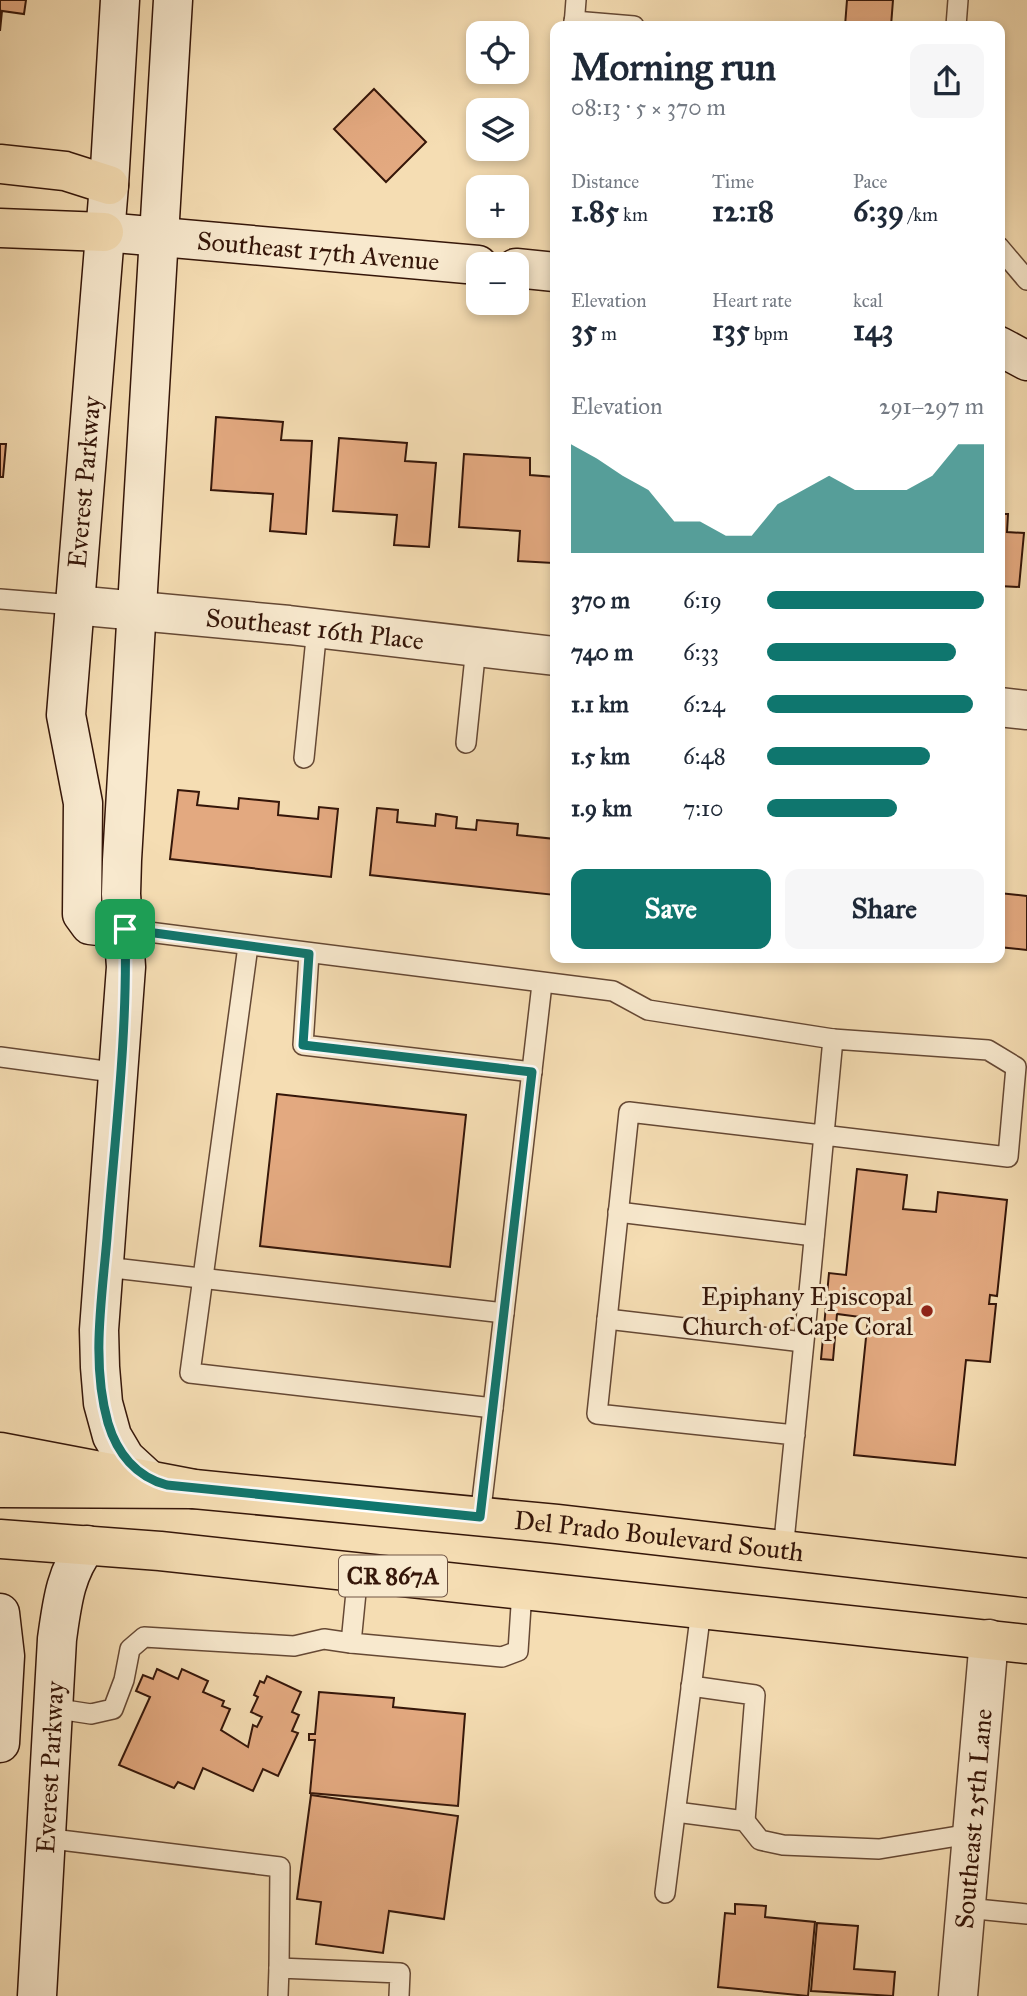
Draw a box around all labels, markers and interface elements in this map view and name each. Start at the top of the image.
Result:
map controls [466,21,529,315]
button: locate [466,21,529,84]
text: Morning run [571,44,776,90]
button: share [910,44,984,118]
text: 08:13 · 5 × 370 m [571,93,726,121]
button: layers [466,98,529,161]
text: Distance [571,170,639,193]
text: Time [712,170,754,193]
text: Pace [853,170,887,193]
button: + [466,175,529,238]
text: 1.85 [571,193,619,229]
text: 12:18 [712,193,774,229]
text: 6:39 [853,193,904,229]
text: km [619,203,648,226]
text: /km [904,203,938,226]
street label: Southeast 17th Avenue [196,224,441,278]
button: − [466,252,529,315]
text: Elevation [571,289,646,312]
text: Heart rate [712,289,792,312]
text: kcal [853,289,883,312]
text: 35 [571,312,597,348]
text: 135 [712,312,750,348]
text: 143 [853,312,894,348]
text: m [597,322,617,345]
text: bpm [750,322,789,345]
text: Elevation [571,392,662,420]
text: 291–297 m [879,392,984,420]
street label: Everest Parkway [61,394,108,569]
text: 370 m [571,586,630,614]
text: 6:19 [683,586,722,614]
street label: Southeast 16th Place [204,601,426,657]
text: 740 m [571,638,633,666]
text: 6:33 [683,638,719,666]
text: 1.1 km [571,690,629,718]
text: 6:24 [683,690,725,718]
text: 1.5 km [571,742,630,770]
text: 6:48 [683,742,726,770]
text: 1.9 km [571,794,632,822]
text: 7:10 [683,794,723,822]
button: Save [571,869,771,949]
button: Share [785,869,984,949]
pin [95,899,155,959]
icon: arrive [106,910,144,948]
place label: Epiphany Episcopal Church of Cape Coral [682,1280,913,1342]
marker: Epiphany Episcopal Church of Cape Coral [919,1303,935,1319]
street label: Del Prado Boulevard South [513,1504,806,1568]
road number: CR 867A [339,1556,447,1596]
street label: Everest Parkway [29,1679,71,1854]
street label: Southeast 25th Lane [948,1707,999,1930]

